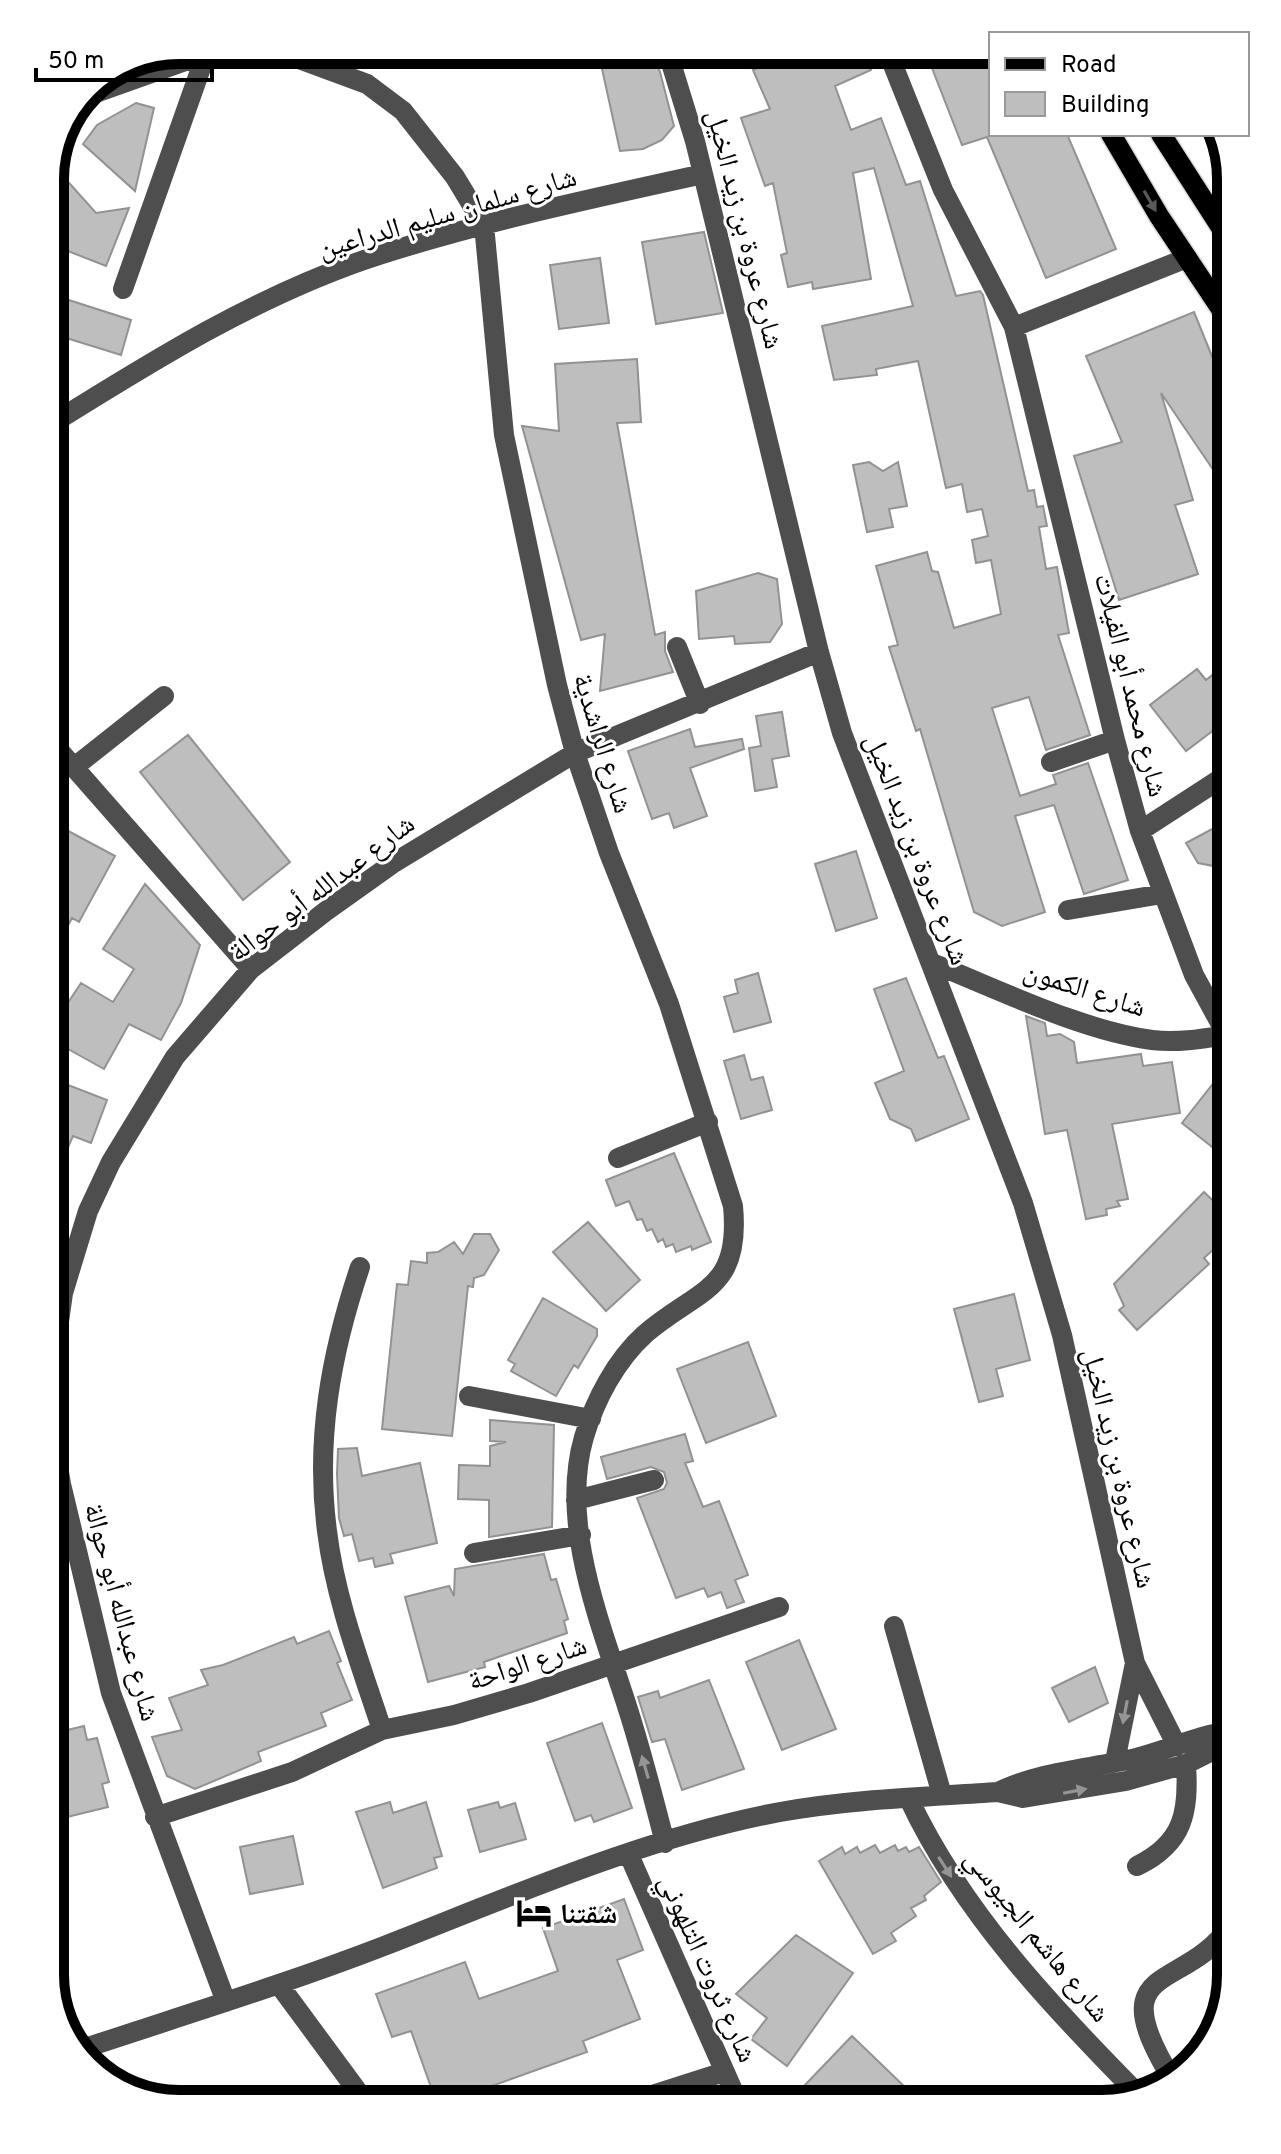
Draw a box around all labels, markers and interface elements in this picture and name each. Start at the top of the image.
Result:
scale bar [36,32,212,82]
legend [989,32,1249,136]
text: 50 m [48,47,104,77]
text: Road [1061,51,1117,81]
text: Building [1061,91,1150,121]
street label: شارع عروة بن زيد الخيل [696,106,790,353]
street label: شارع سلمان سليم الدراعين [314,161,581,269]
one-way arrow [1143,190,1157,212]
street label: شارع محمد أبو الفيلات [1084,570,1176,801]
street label: شارع الراشدية [563,670,639,818]
street label: شارع عروة بن زيد الخيل [854,729,976,971]
street label: شارع عبدالله أبو حوالة [221,806,423,971]
street label: شارع الكمون [1018,954,1150,1027]
street label: شارع عروة بن زيد الخيل [1072,1345,1162,1592]
street label: شارع عبدالله أبو حوالة [74,1499,168,1726]
street label: شارع الواحة [464,1629,592,1701]
one-way arrow [1118,1700,1131,1725]
one-way arrow [639,1755,651,1780]
one-way arrow [1062,1785,1087,1797]
street label: شارع هاشم الجيوسي [953,1843,1117,2032]
one-way arrow [938,1857,953,1878]
street label: شارع ثروت التلهوني [647,1870,764,2070]
hotel icon: شقتنا [515,1894,553,1932]
place label: شقتنا [560,1898,617,1934]

